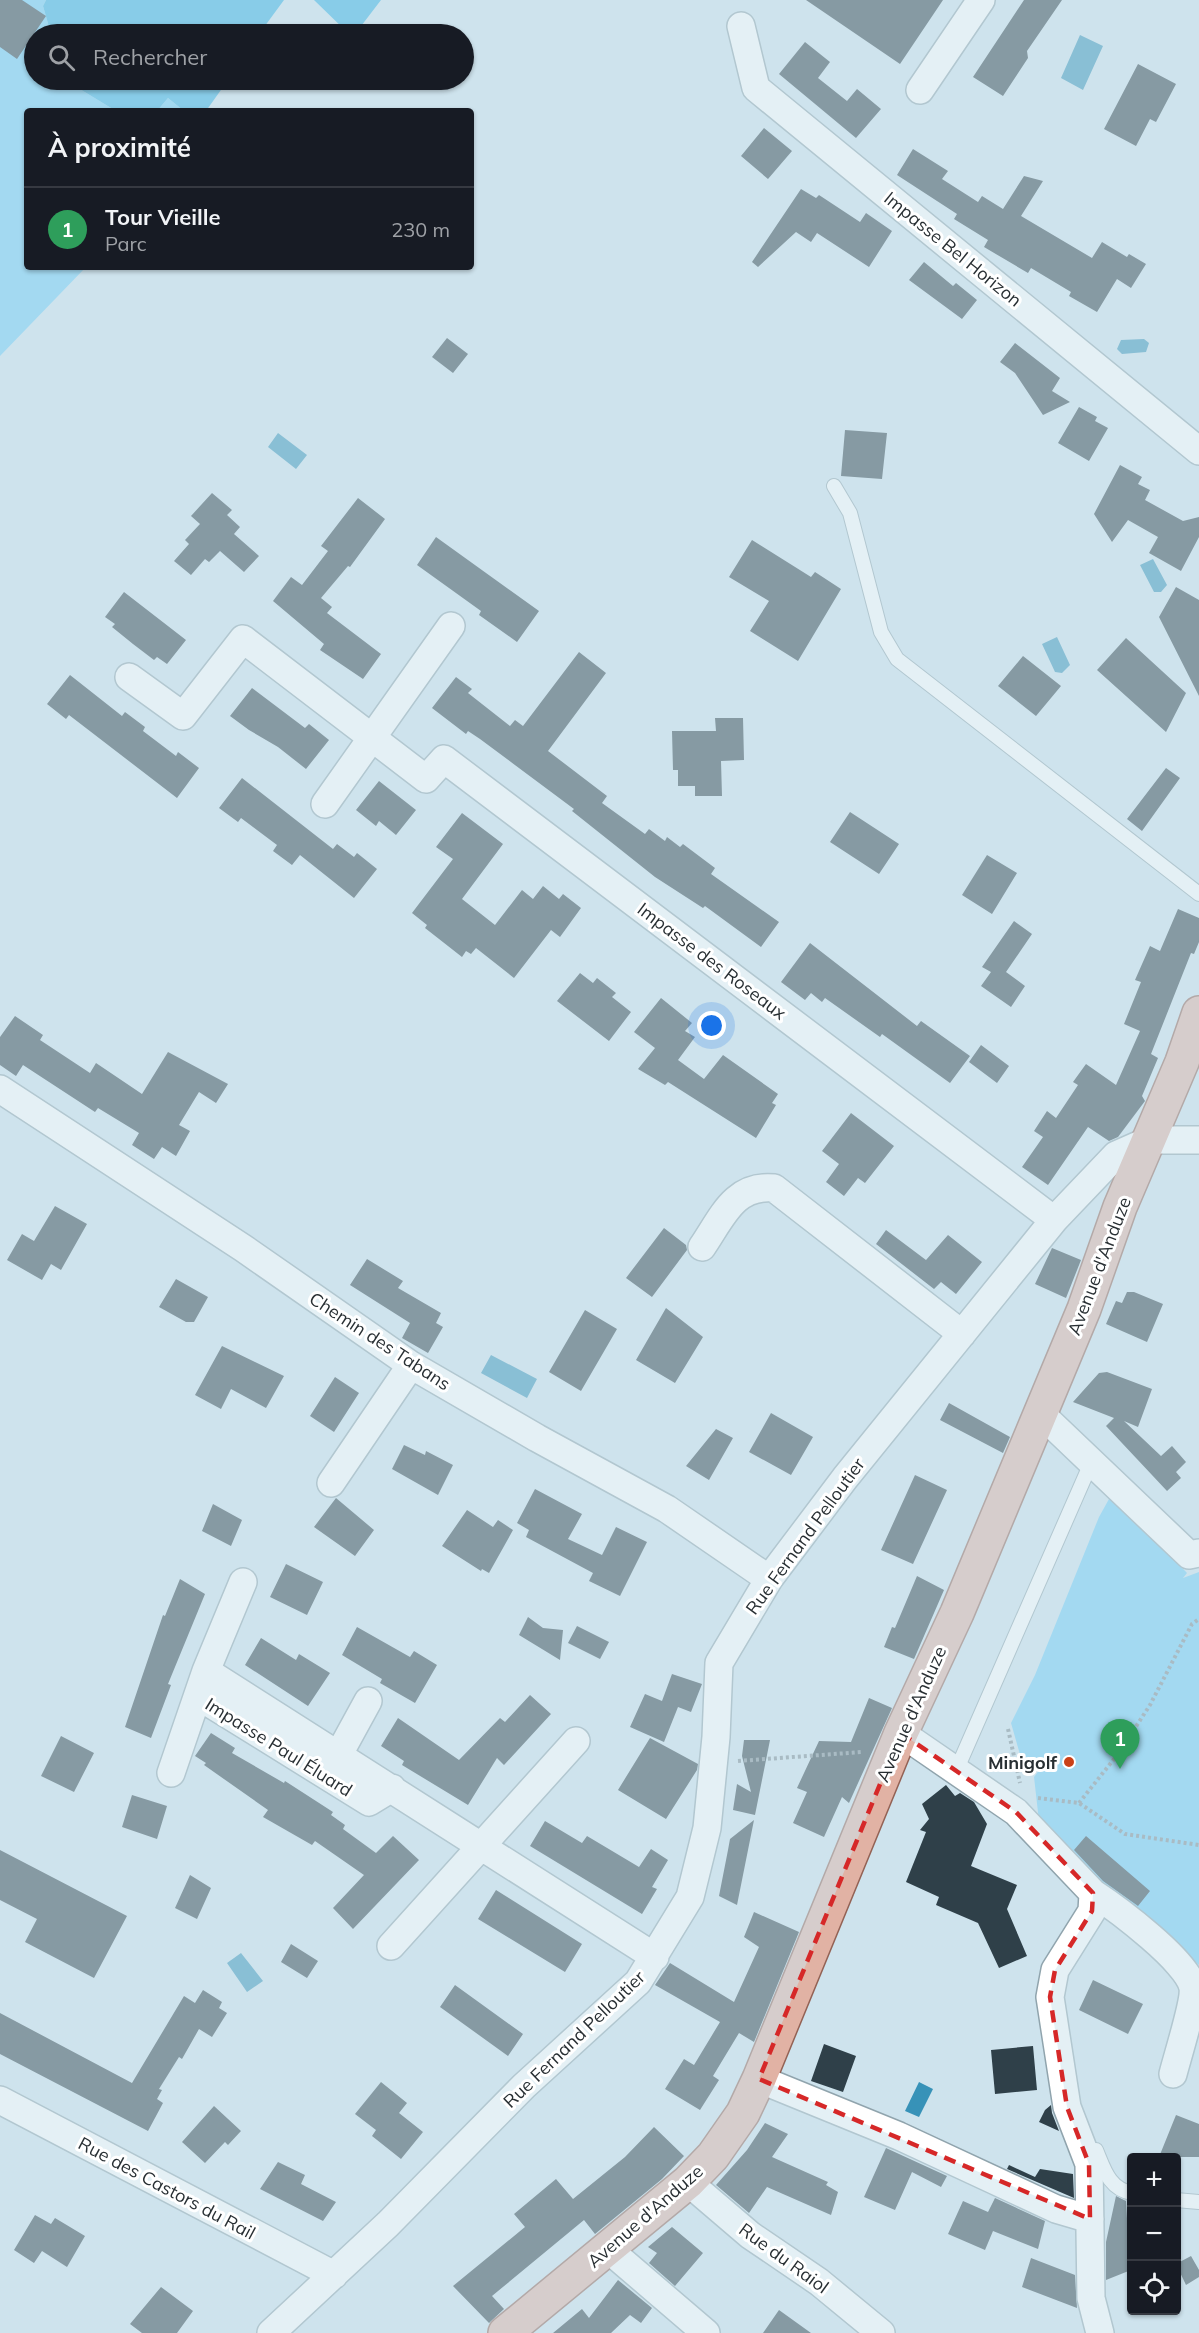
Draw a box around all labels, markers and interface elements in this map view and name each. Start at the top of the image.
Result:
search box [24,24,474,90]
icon: search [45,41,78,74]
text: Rechercher [93,43,207,71]
text: À proximité [48,131,191,164]
street label: Impasse Bel Horizon [880,186,1026,312]
text: Tour Vieille [105,203,221,231]
text: 1 [62,217,74,242]
text: 230 m [391,217,450,242]
text: Parc [105,231,147,256]
street label: Impasse des Roseaux [633,897,791,1025]
your location [697,1011,726,1040]
street label: Avenue d'Anduze [1062,1194,1136,1338]
street label: Chemin des Tabans [305,1287,455,1395]
street label: Rue Fernand Pelloutier [740,1453,870,1619]
street label: Avenue d'Anduze [871,1643,951,1785]
street label: Impasse Paul Éluard [201,1692,357,1802]
pin: 1 [1100,1720,1140,1769]
place label: Minigolf [988,1751,1057,1774]
marker: Minigolf [1062,1755,1076,1769]
street label: Rue Fernand Pelloutier [498,1965,650,2113]
street label: Rue des Castors du Rail [74,2132,260,2244]
map controls [1127,2153,1181,2315]
button: + [1127,2153,1181,2207]
street label: Avenue d'Anduze [582,2159,708,2273]
button: − [1127,2207,1181,2261]
street label: Rue du Raiol [735,2218,833,2298]
button: locate [1127,2261,1181,2315]

